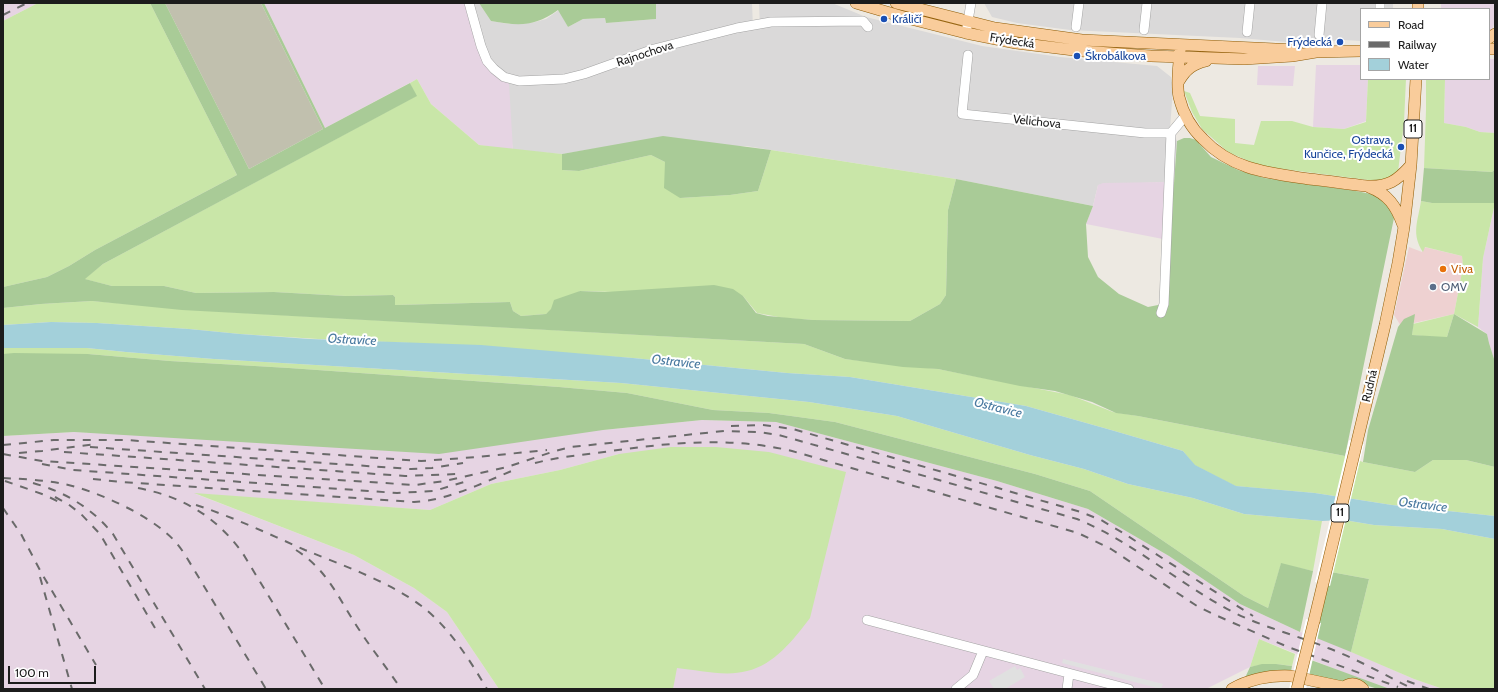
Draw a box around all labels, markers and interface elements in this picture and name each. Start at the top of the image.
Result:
legend [1360,8,1490,80]
place label: Králičí [892,12,922,26]
marker: Králičí [879,14,889,24]
text: Road [1398,17,1424,32]
street label: Frýdecká [989,30,1035,52]
place label: Frýdecká [1287,35,1332,49]
marker: Frýdecká [1335,37,1345,47]
text: Railway [1398,37,1436,52]
street label: Rajnochova [615,38,675,70]
place label: Škrobálkova [1085,49,1146,63]
marker: Škrobálkova [1072,51,1082,61]
text: Water [1398,57,1428,72]
street label: Velichova [1012,112,1062,132]
road number: 11 [1404,120,1422,138]
place label: Ostrava, Kunčice, Frýdecká [1304,133,1393,161]
marker: Ostrava, Kunčice, Frýdecká [1396,142,1406,152]
place label: Viva [1451,262,1473,276]
marker: Viva [1438,264,1448,274]
place label: OMV [1441,280,1467,294]
marker: OMV [1428,282,1438,292]
water label: Ostravice [327,331,377,349]
water label: Ostravice [651,352,701,372]
street label: Rudná [1359,369,1381,403]
water label: Ostravice [972,395,1024,421]
water label: Ostravice [1398,494,1448,516]
road number: 11 [1331,504,1349,522]
scale bar [10,658,98,684]
text: 100 m [15,665,49,680]

